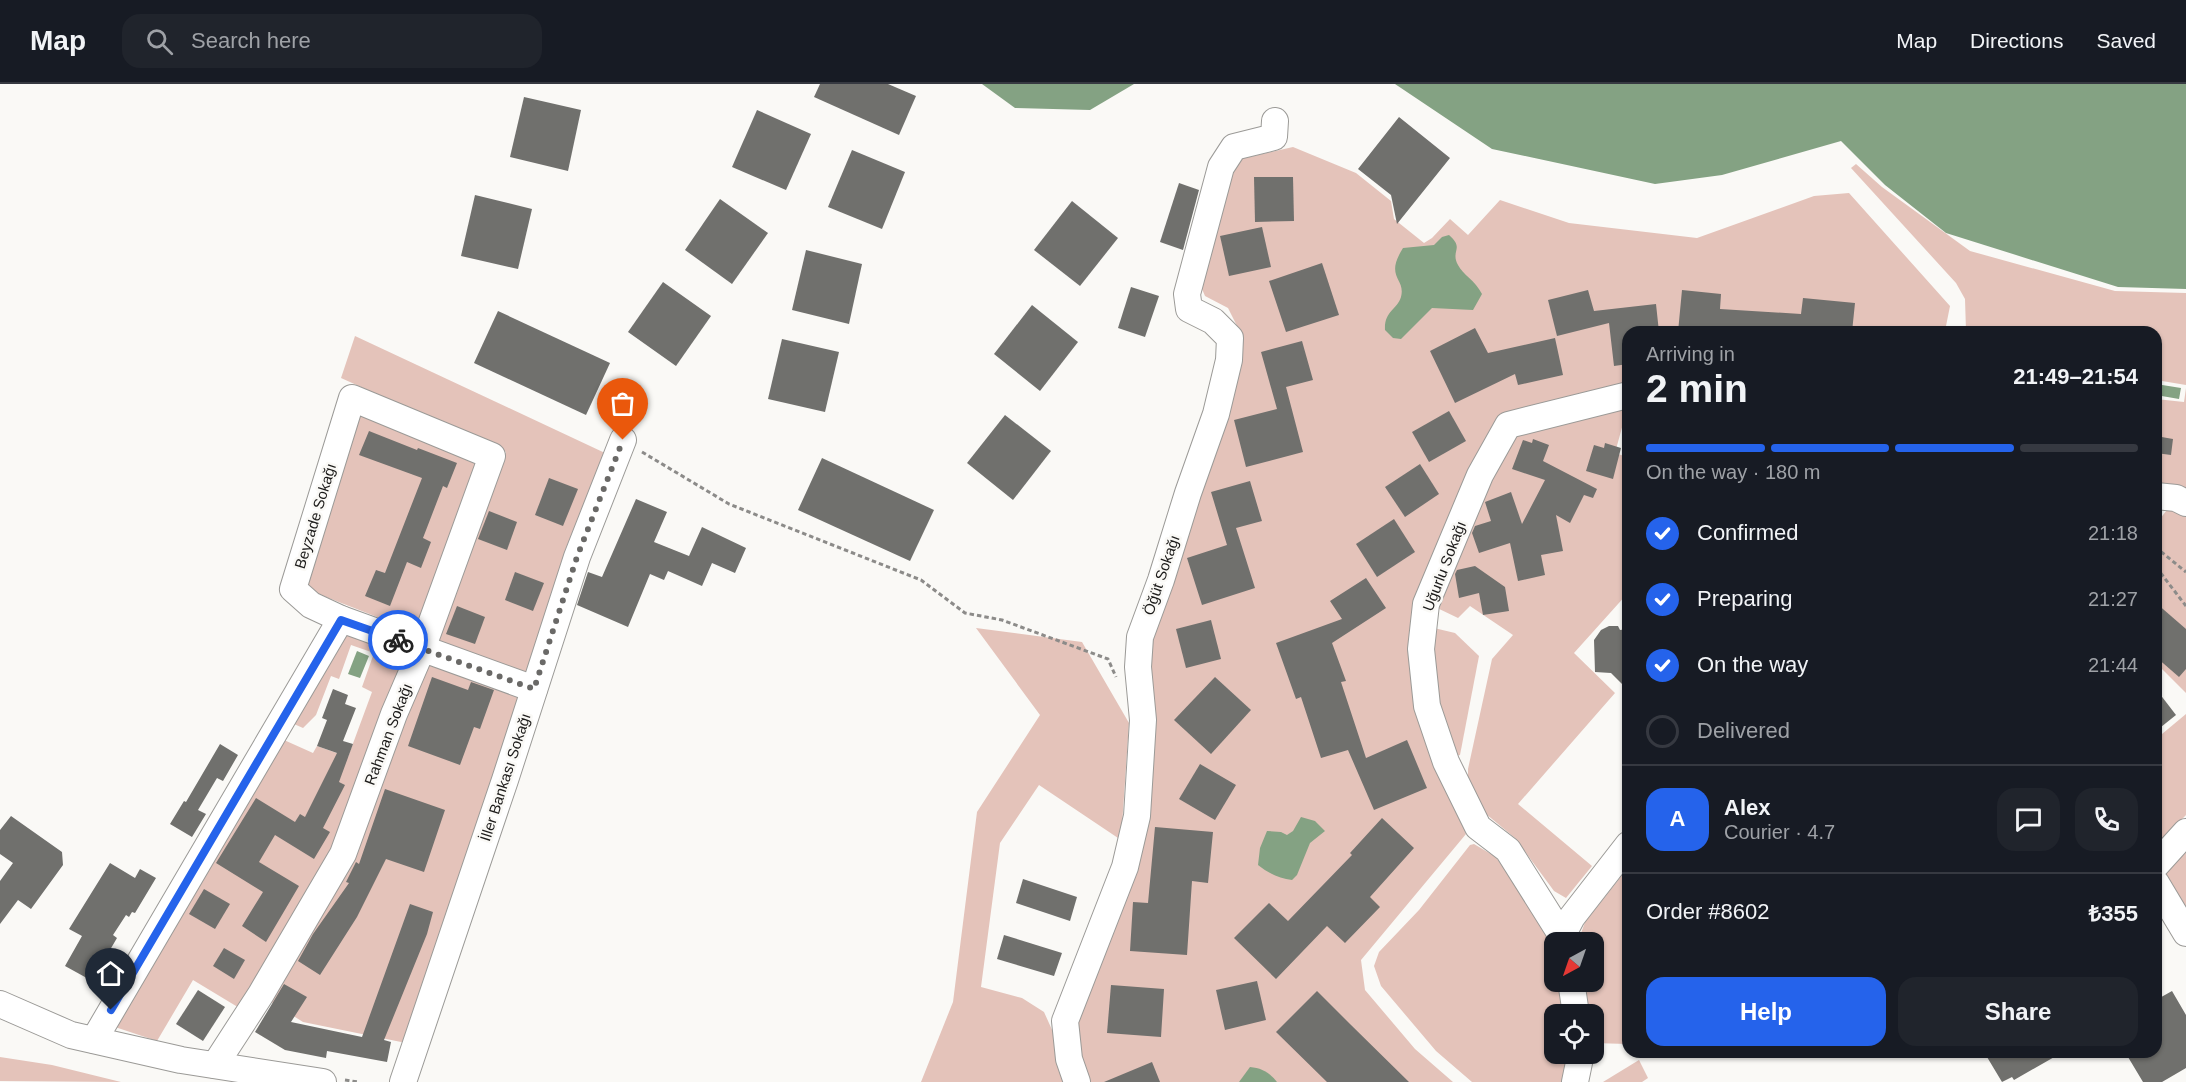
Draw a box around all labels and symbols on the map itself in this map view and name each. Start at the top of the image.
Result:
pin [597,378,648,440]
street label: Beyzade Sokağı [291,461,339,571]
street label: Uğurlu Sokağı [1419,519,1469,613]
street label: Öğüt Sokağı [1139,533,1183,617]
courier [368,610,428,670]
street label: Rahman Sokağı [361,681,415,787]
street label: İller Bankası Sokağı [476,711,534,843]
north arrow [1544,932,1604,992]
pin [85,948,136,1010]

